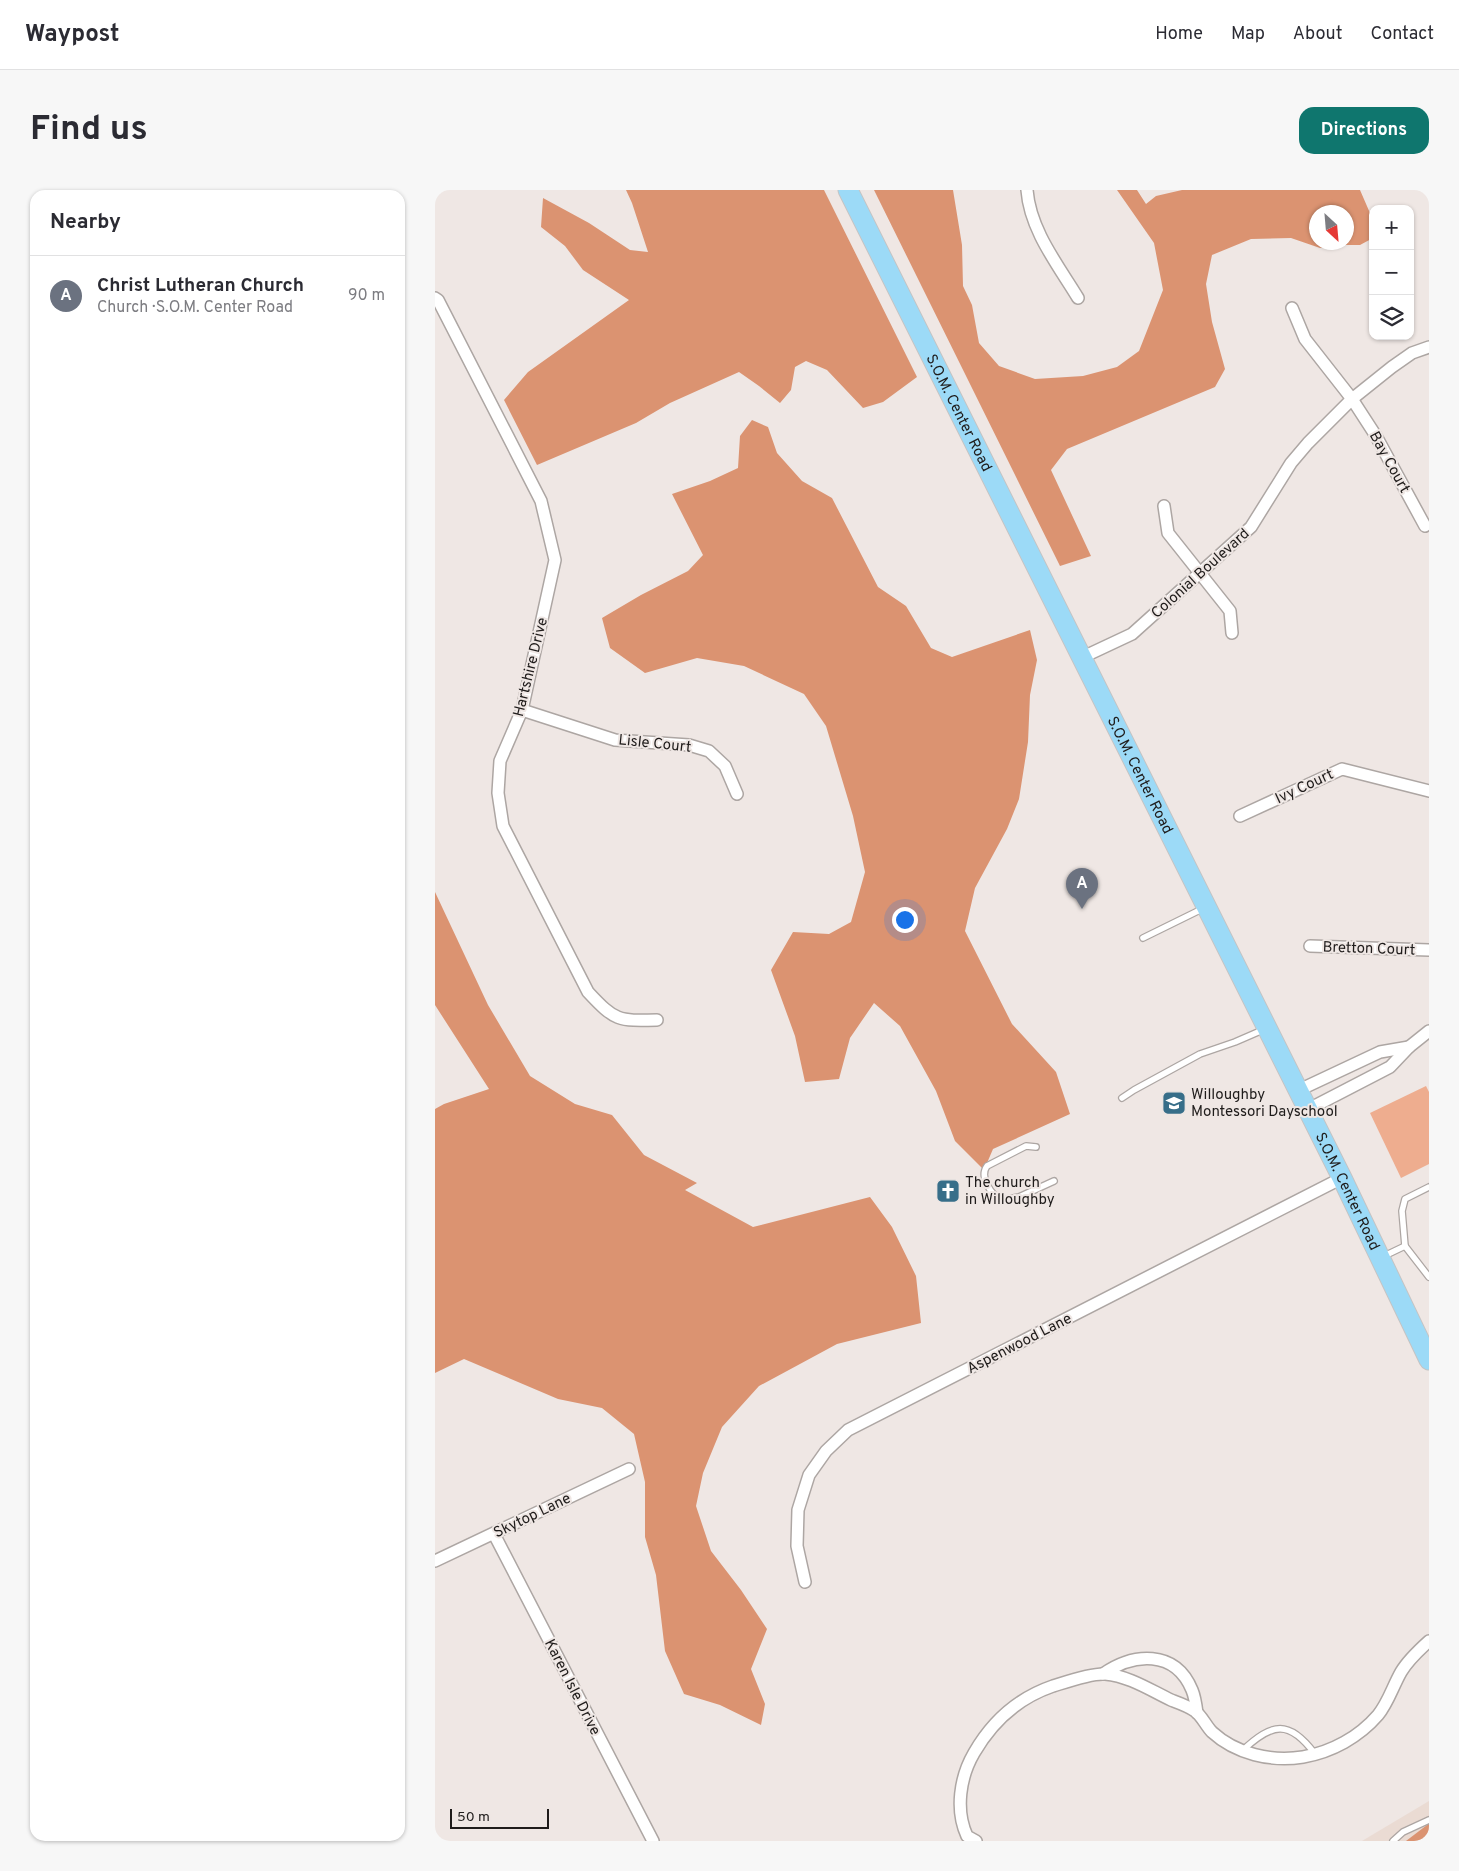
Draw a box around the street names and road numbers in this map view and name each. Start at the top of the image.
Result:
street label: S.O.M. Center Road [921,352,995,475]
street label: Bay Court [1364,429,1413,497]
street label: Colonial Boulevard [1148,525,1254,623]
street label: Hartshire Drive [510,616,553,719]
street label: S.O.M. Center Road [1102,714,1176,837]
street label: Lisle Court [617,731,692,758]
street label: Ivy Court [1272,766,1337,809]
street label: Bretton Court [1322,938,1416,961]
street label: S.O.M. Center Road [1310,1130,1383,1254]
street label: Aspenwood Lane [964,1310,1075,1379]
street label: Skytop Lane [491,1489,575,1543]
street label: Karen Isle Drive [539,1636,604,1739]

